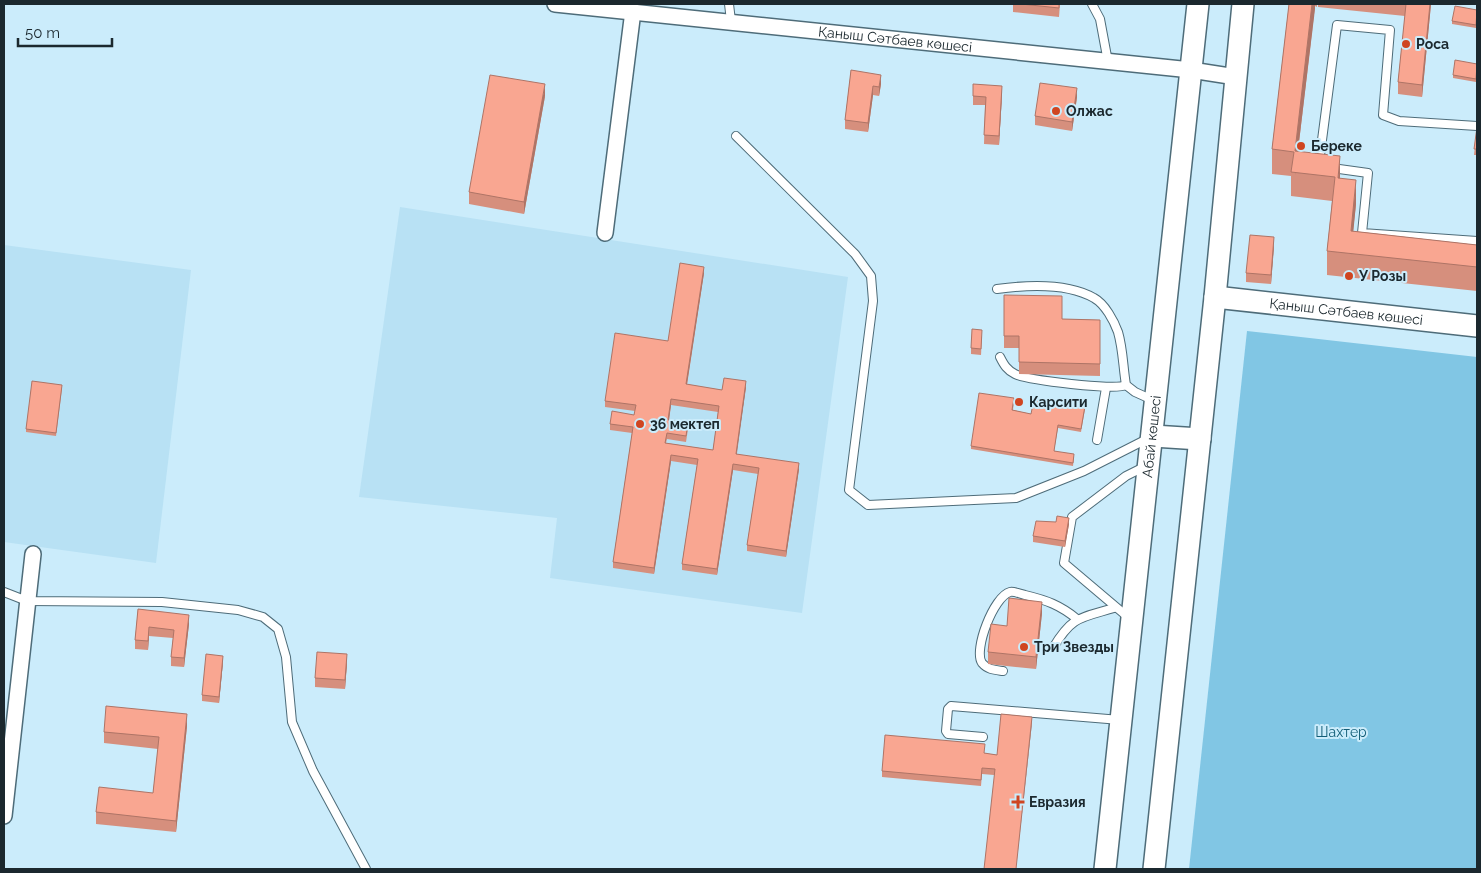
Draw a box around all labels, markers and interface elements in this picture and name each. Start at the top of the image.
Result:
scale bar [18,15,111,47]
street label: Қаныш Сәтбаев көшесі [818,23,973,55]
text: 50 m [25,24,60,42]
place label: Роса [1416,36,1449,52]
marker: Роса [1400,38,1412,50]
place label: Олжас [1066,103,1113,119]
marker: Олжас [1050,105,1062,117]
place label: Береке [1311,138,1363,154]
marker: Береке [1295,140,1307,152]
place label: У Розы [1358,268,1406,284]
marker: У Розы [1343,270,1355,282]
street label: Қаныш Сәтбаев көшесі [1269,295,1424,328]
place label: Карсити [1029,394,1088,410]
street label: Абай көшесі [1139,395,1164,478]
marker: Карсити [1013,396,1025,408]
place label: 36 мектеп [650,416,720,432]
marker: 36 мектеп [634,418,646,430]
place label: Три Звезды [1034,639,1114,655]
marker: Три Звезды [1018,641,1030,653]
park label: Шахтер [1315,724,1367,740]
place label: Евразия [1029,794,1086,810]
marker: Евразия [1011,795,1025,809]

